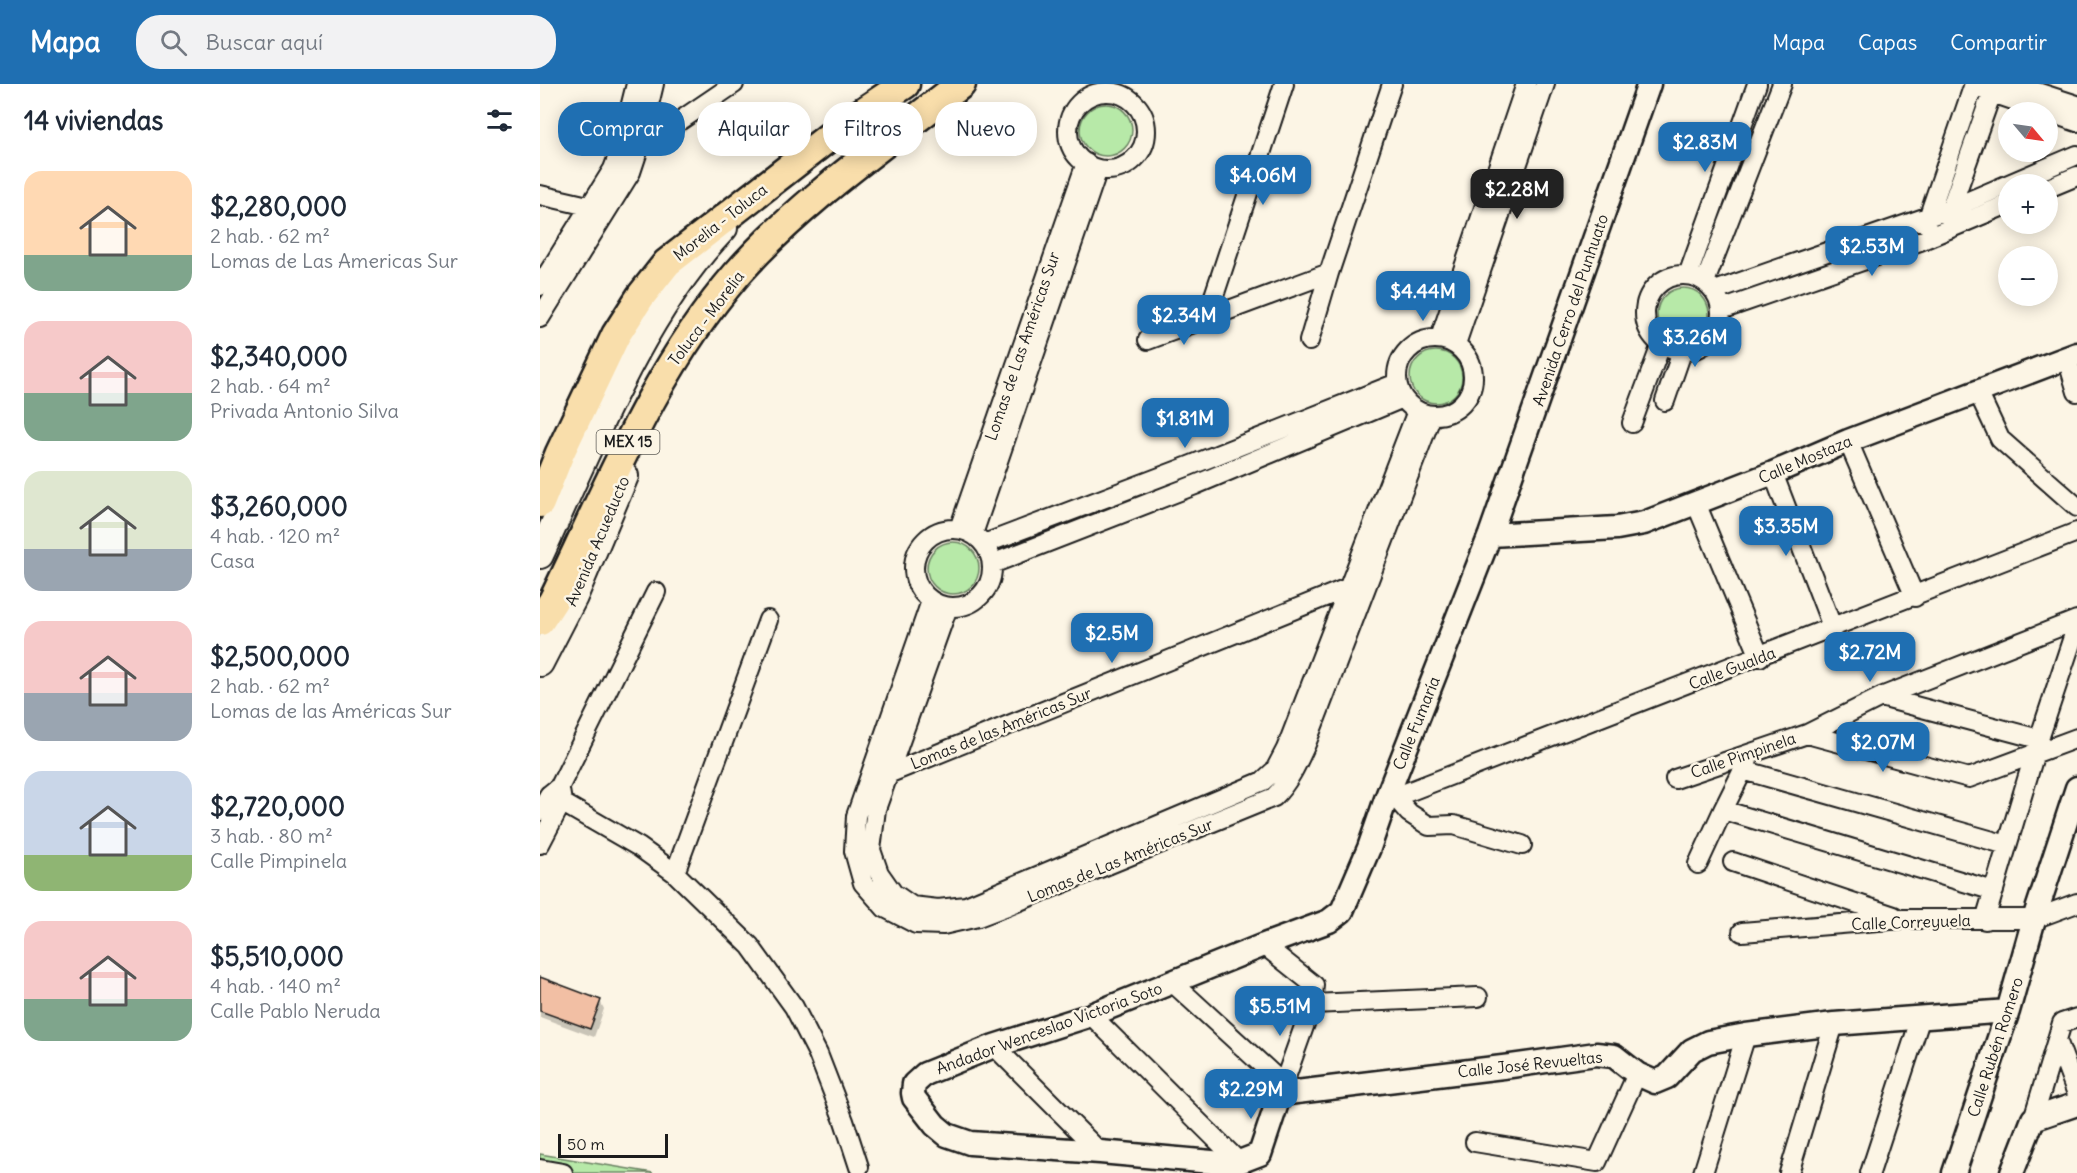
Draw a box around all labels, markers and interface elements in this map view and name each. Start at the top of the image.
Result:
search box [136,15,556,69]
text: Mapa [30,24,100,60]
icon: search [157,26,190,59]
text: Buscar aquí [205,28,323,56]
text: Mapa [1772,29,1825,56]
text: Capas [1858,29,1917,56]
text: Compartir [1950,29,2047,56]
chip: Comprar [558,102,685,156]
chip: Alquilar [697,102,811,156]
chip: Filtros [823,102,923,156]
chip: Nuevo [935,102,1037,156]
north arrow [1998,102,2058,162]
map controls [1998,102,2058,306]
text: 14 viviendas [24,104,163,137]
icon: filters [483,104,516,137]
pin: $2.83M [1656,122,1754,173]
text: $2.83M [1672,129,1738,154]
pin: $4.06M [1214,155,1312,206]
text: $4.06M [1229,162,1297,187]
pin: $2.28M [1468,169,1566,220]
button: + [1998,174,2058,234]
text: $2.28M [1485,176,1549,201]
street label: Morelia - Toluca [669,179,771,265]
text: $2,280,000 [210,190,347,223]
icon: home [72,195,144,267]
street label: Avenida Cerro del Punhuato [1528,211,1612,409]
text: 2 hab. · 62 m² [210,223,330,248]
pin: $2.53M [1823,226,1921,277]
text: $2.53M [1839,233,1905,258]
button: − [1998,246,2058,306]
text: Lomas de Las Americas Sur [210,248,458,273]
street label: Lomas de Las Américas Sur [980,249,1064,443]
street label: Toluca - Morelia [664,267,748,369]
pin: $4.44M [1374,271,1472,322]
text: $4.44M [1390,278,1456,303]
pin: $2.34M [1135,295,1233,346]
text: $2.34M [1151,302,1217,327]
pin: $3.26M [1646,317,1744,368]
text: $3.26M [1662,324,1728,349]
text: $2,340,000 [210,340,348,373]
icon: home [72,345,144,417]
text: 2 hab. · 64 m² [210,373,331,398]
text: Privada Antonio Silva [210,398,399,423]
pin: $1.81M [1136,398,1234,449]
text: $1.81M [1156,405,1214,430]
road number: MEX 15 [596,430,659,454]
street label: Calle Mostaza [1755,430,1855,488]
street label: Avenida Acueducto [561,473,633,609]
text: $3,260,000 [210,490,348,523]
icon: home [72,495,144,567]
pin: $3.35M [1737,506,1835,557]
text: $3.35M [1753,513,1819,538]
text: 4 hab. · 120 m² [210,523,340,548]
text: Casa [210,548,255,573]
pin: $2.5M [1070,613,1154,664]
text: $2.5M [1085,620,1139,645]
pin: $2.72M [1821,632,1919,683]
text: $2.72M [1838,639,1902,664]
text: $2,500,000 [210,640,350,673]
street label: Calle Gualda [1686,642,1778,694]
icon: home [72,645,144,717]
text: 2 hab. · 62 m² [210,673,330,698]
street label: Calle Fumaría [1388,673,1444,773]
street label: Lomas de las Américas Sur [908,682,1095,773]
text: Lomas de las Américas Sur [210,698,452,723]
pin: $2.07M [1834,722,1932,773]
street label: Calle Pimpinela [1688,728,1798,782]
text: $2.07M [1850,729,1916,754]
text: $2,720,000 [210,790,345,823]
icon: home [72,795,144,867]
street label: Lomas de Las Américas Sur [1024,813,1216,906]
text: 3 hab. · 80 m² [210,823,333,848]
text: Calle Pimpinela [210,848,347,873]
street label: Calle Correyuela [1851,910,1971,934]
text: $5,510,000 [210,940,344,973]
icon: home [72,945,144,1017]
text: 4 hab. · 140 m² [210,973,341,998]
street label: Calle Rubén Romero [1963,974,2027,1120]
street label: Andador Wenceslao Victoria Soto [933,978,1165,1078]
pin: $5.51M [1231,986,1329,1037]
text: $5.51M [1249,993,1311,1018]
text: Calle Pablo Neruda [210,998,381,1023]
street label: Calle José Revueltas [1457,1046,1603,1082]
pin: $2.29M [1202,1069,1300,1120]
text: $2.29M [1219,1076,1283,1101]
scale bar [558,1131,668,1158]
text: 50 m [567,1134,605,1154]

